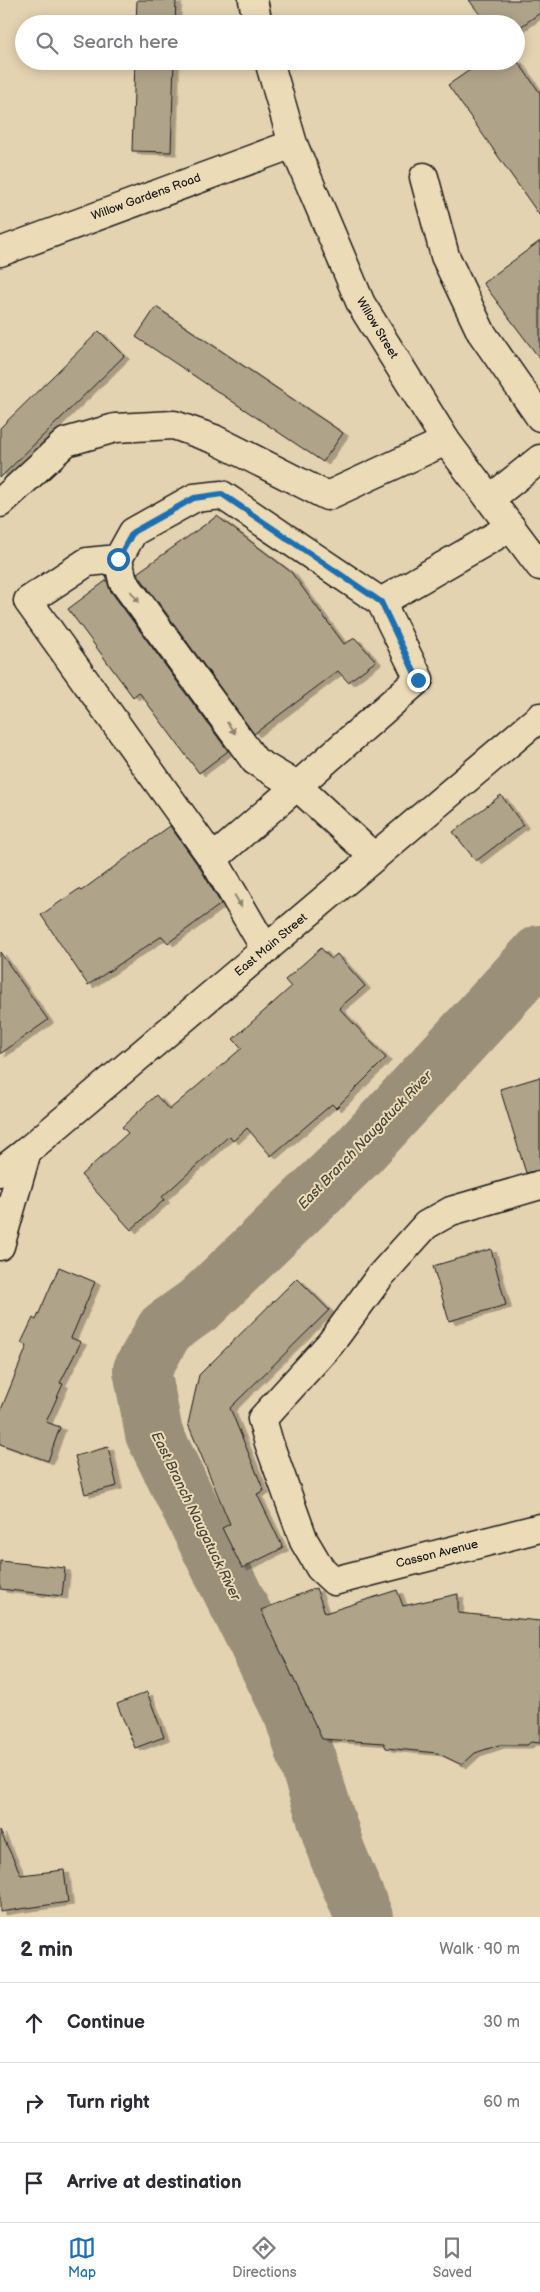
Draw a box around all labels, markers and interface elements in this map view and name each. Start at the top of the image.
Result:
search box [15,15,525,70]
icon: search [33,29,61,57]
text: Search here [73,31,178,54]
street label: Willow Gardens Road [89,170,203,224]
street label: Willow Street [353,294,401,362]
route start [107,548,130,571]
one-way arrow [130,590,140,604]
route end [407,669,430,692]
one-way arrow [226,721,236,734]
one-way arrow [233,895,242,908]
street label: East Main Street [232,910,311,980]
water label: East Branch Naugatuck River [294,1067,436,1213]
water label: East Branch Naugatuck River [148,1429,245,1604]
street label: Casson Avenue [394,1537,480,1571]
text: 2 min [20,1937,73,1962]
text: Walk · 90 m [439,1940,520,1959]
icon: ahead [20,2009,48,2037]
text: Continue [67,2011,145,2034]
text: 30 m [483,2013,520,2032]
icon: right [20,2089,48,2117]
text: Turn right [67,2091,150,2114]
text: 60 m [483,2093,520,2112]
icon: arrive [20,2169,48,2197]
text: Arrive at destination [67,2171,242,2194]
tab: Map [68,2234,96,2281]
tab: Directions [232,2234,297,2281]
tab: Saved [433,2234,472,2281]

